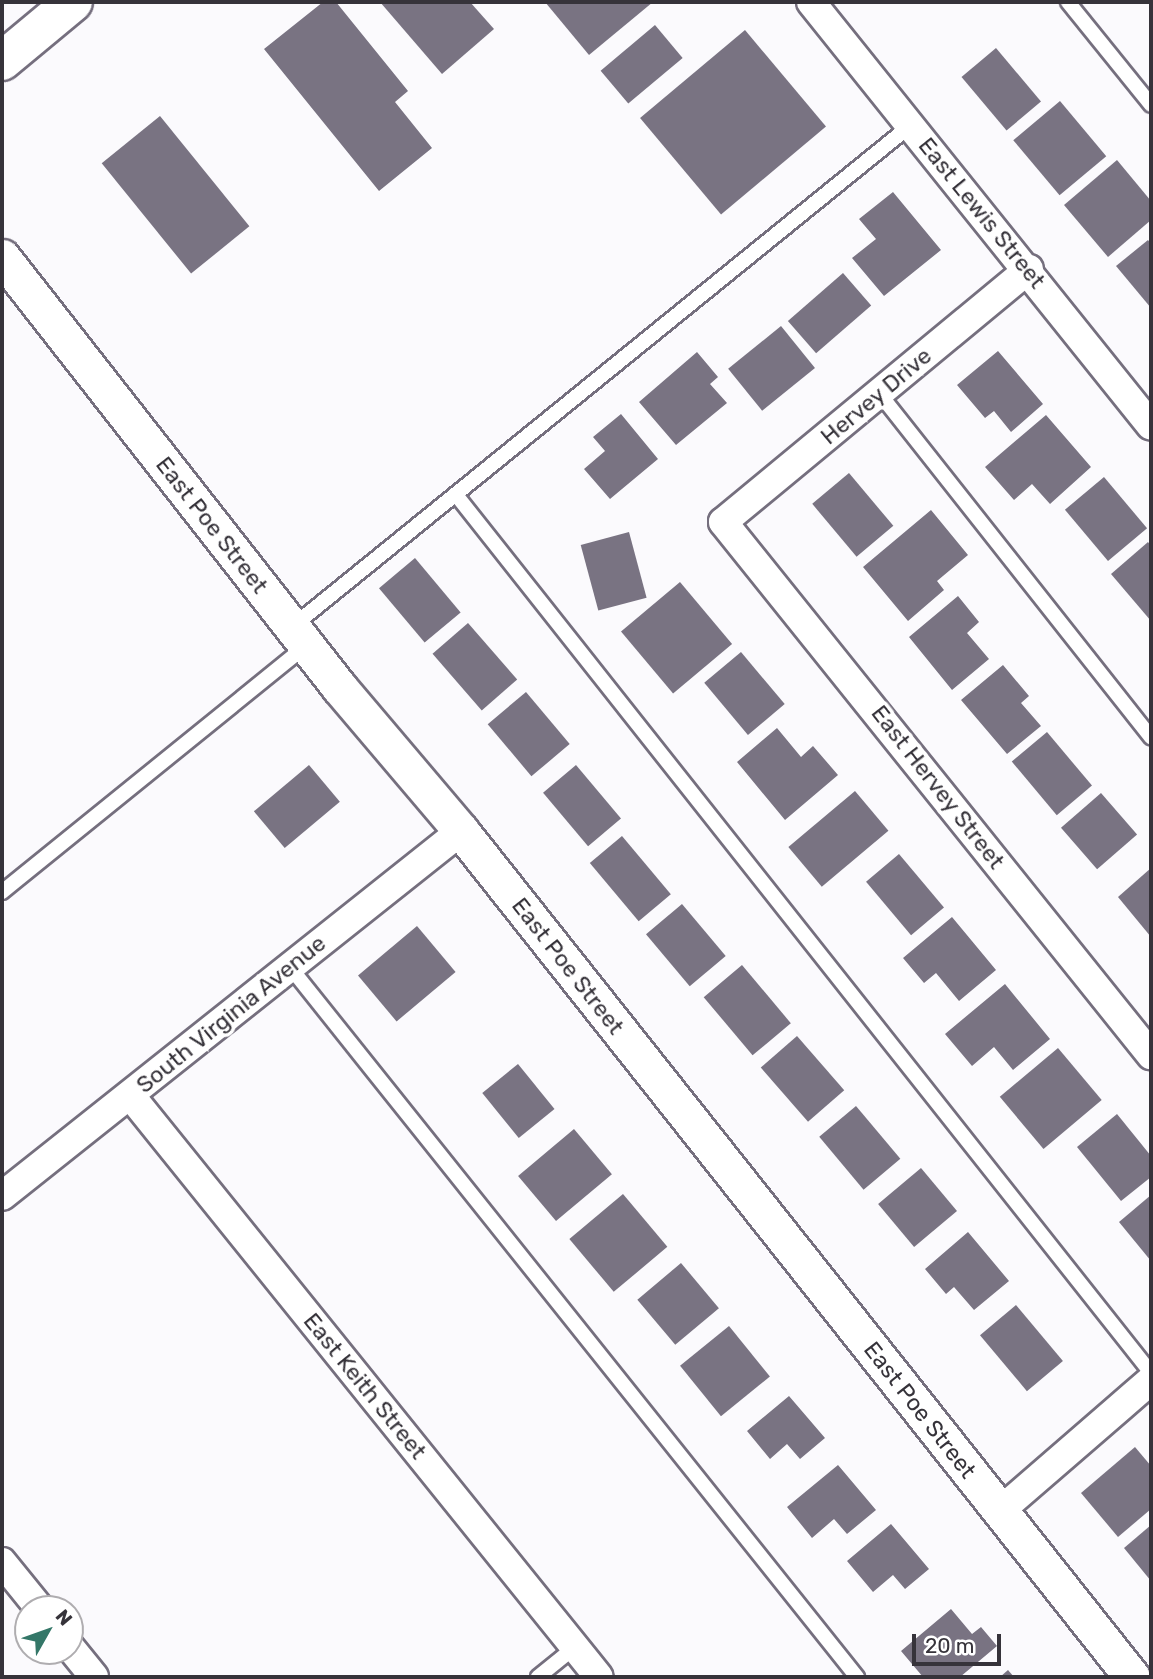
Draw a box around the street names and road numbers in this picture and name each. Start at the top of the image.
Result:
street label: East Lewis Street [913,132,1051,294]
street label: Hervey Drive [815,342,937,450]
street label: East Poe Street [150,451,274,599]
street label: East Hervey Street [865,699,1011,875]
street label: East Poe Street [506,892,630,1040]
street label: South Virginia Avenue [130,929,332,1099]
street label: East Keith Street [298,1307,432,1465]
street label: East Poe Street [858,1336,982,1484]

